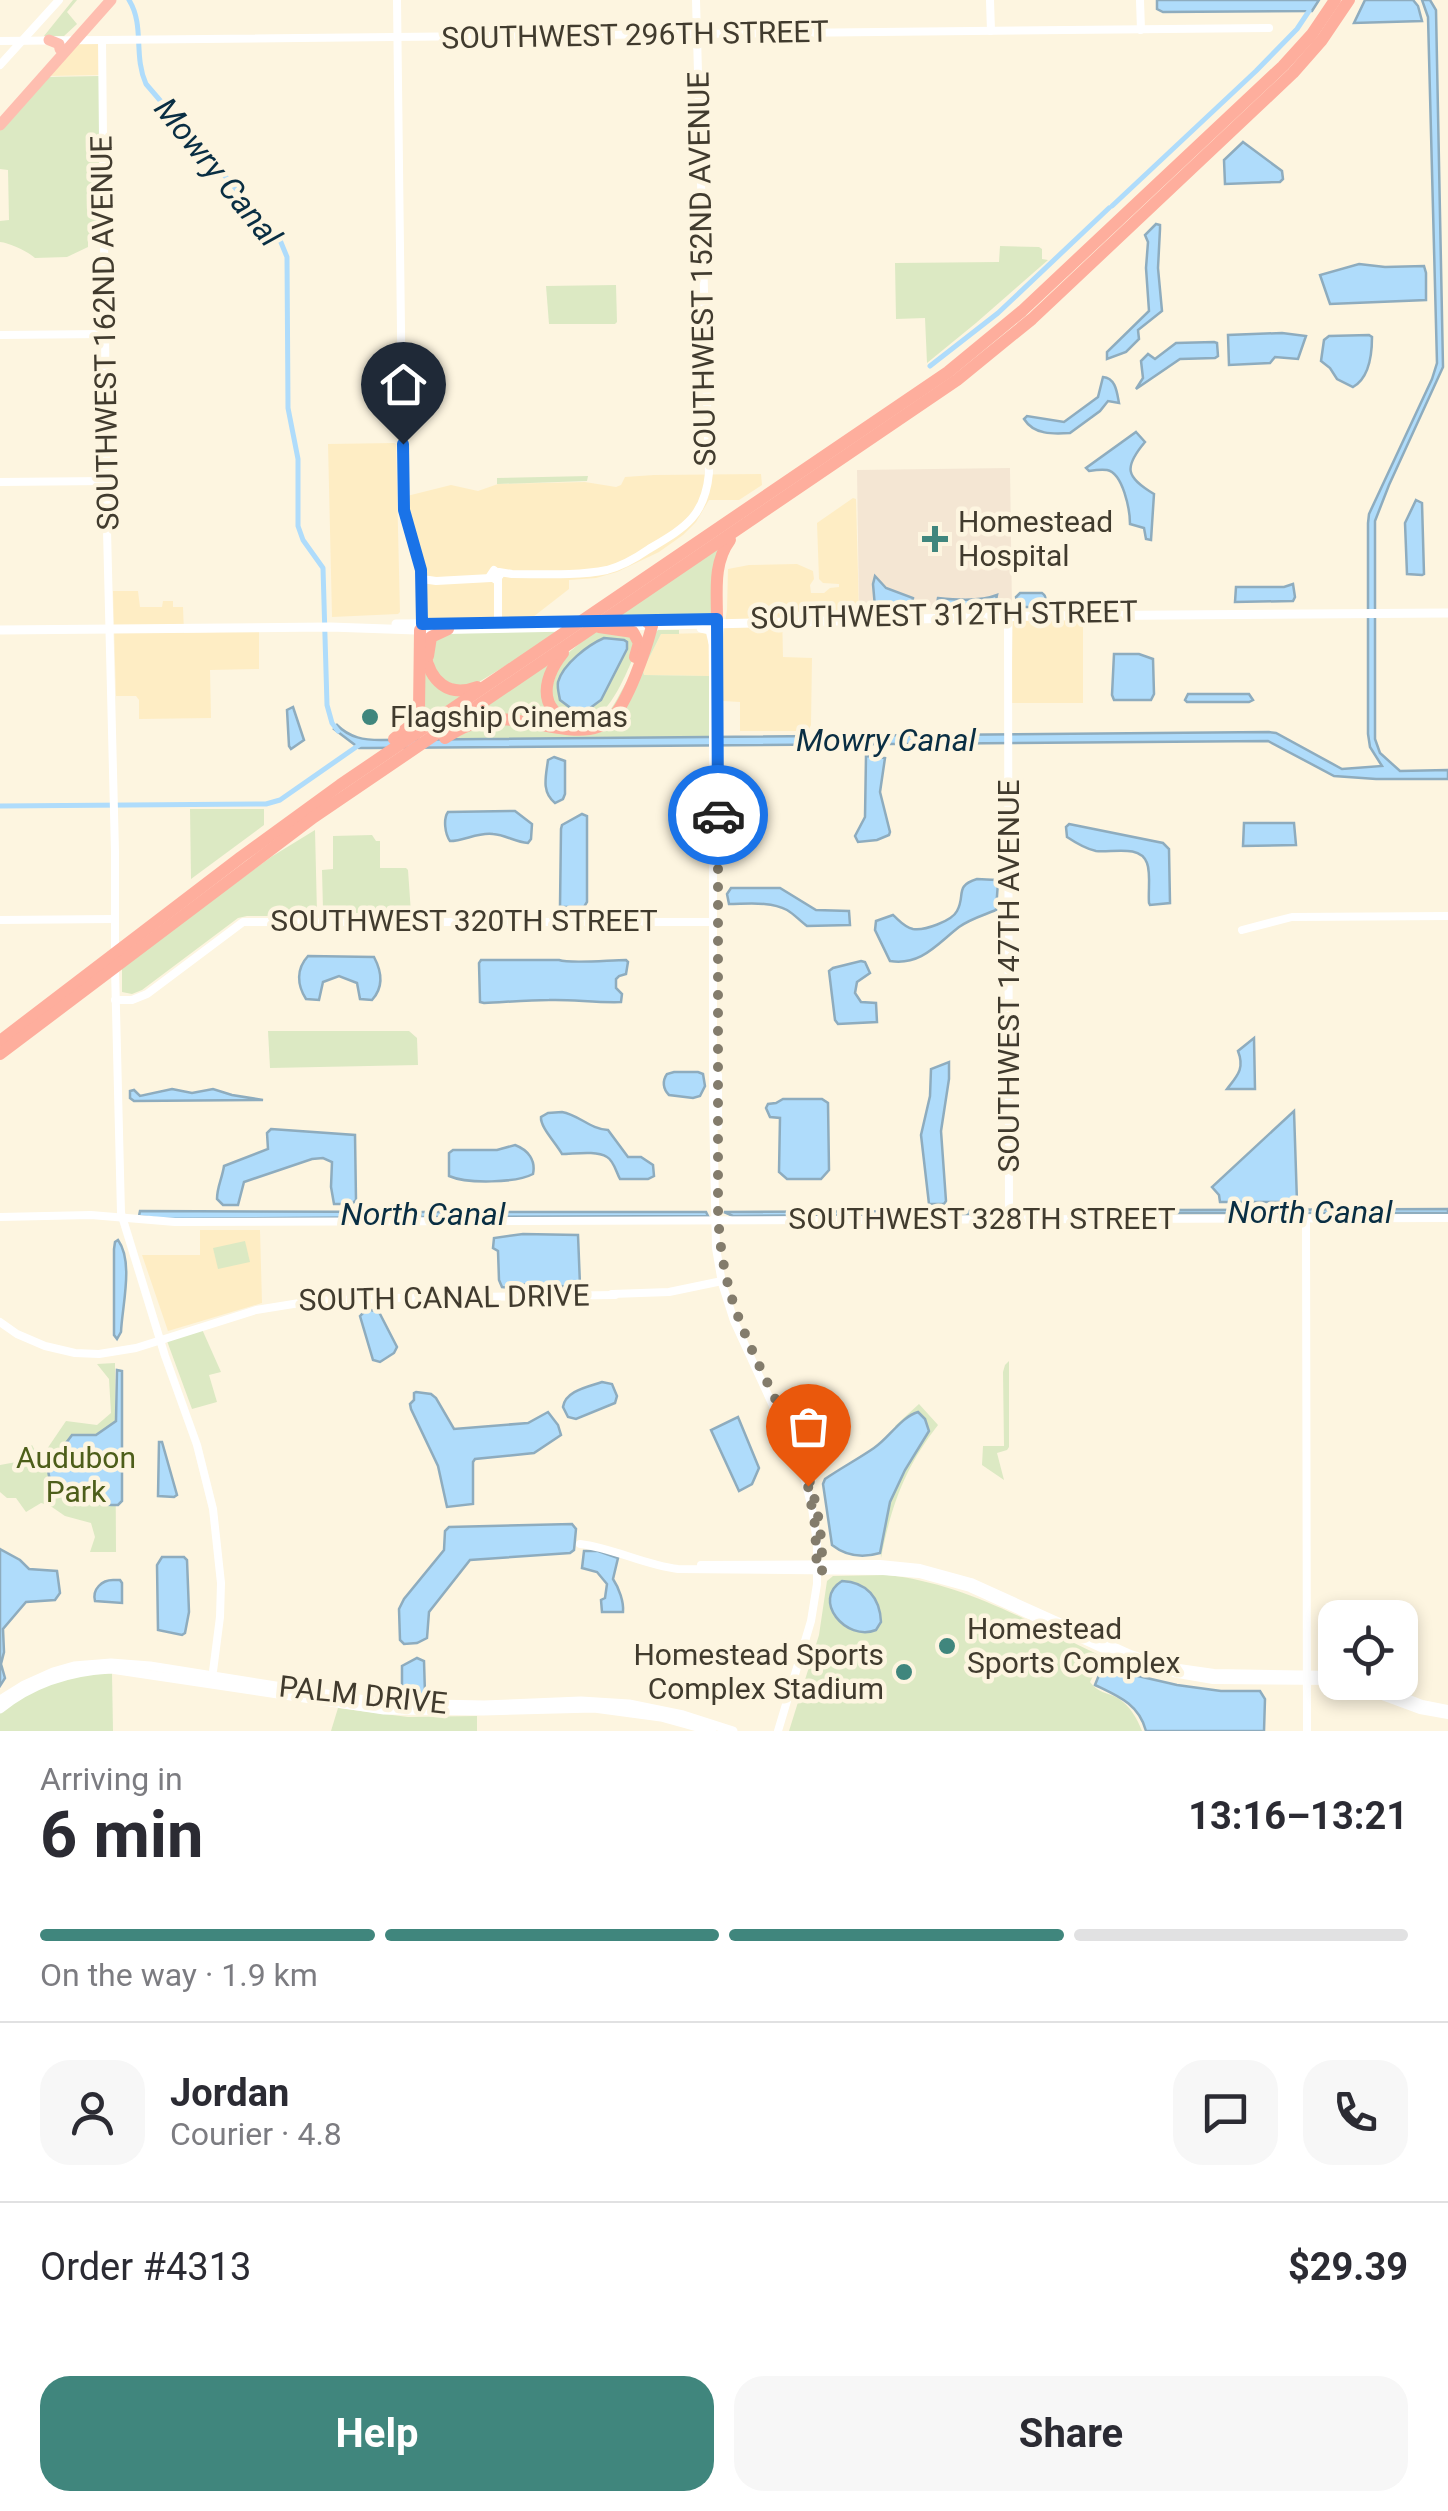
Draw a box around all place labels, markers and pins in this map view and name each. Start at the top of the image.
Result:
pin [361,342,446,445]
place label: Homestead Hospital [958,504,1113,573]
marker: Homestead Hospital [922,526,948,552]
place label: Flagship Cinemas [390,699,628,734]
marker: Flagship Cinemas [359,706,381,728]
pin [766,1384,851,1487]
place label: Homestead Sports Complex [967,1611,1180,1680]
marker: Homestead Sports Complex [936,1635,958,1657]
place label: Homestead Sports Complex Stadium [633,1637,884,1706]
marker: Homestead Sports Complex Stadium [893,1661,915,1683]

